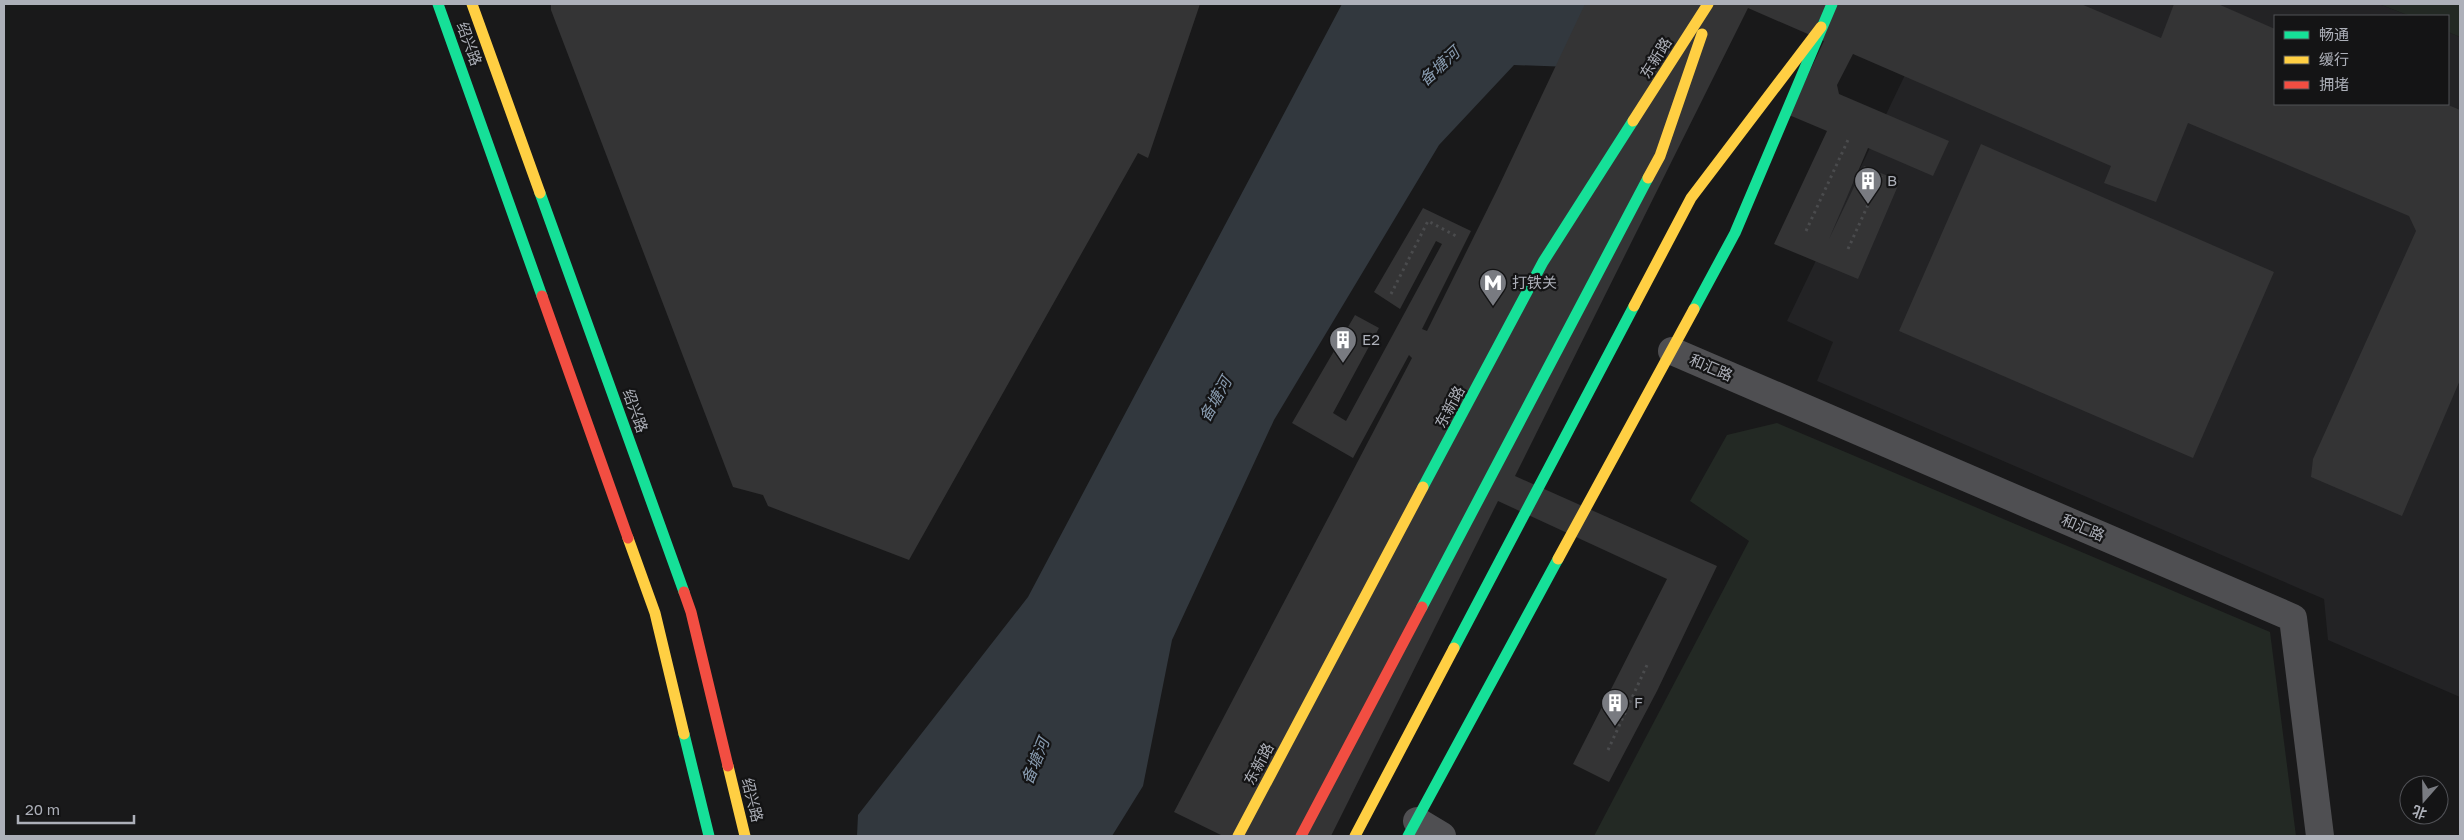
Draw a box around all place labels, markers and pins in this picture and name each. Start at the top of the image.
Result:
building icon: B [1853,166,1883,205]
place label: B [1887,171,1897,189]
metro station icon: 打铁关 [1478,268,1508,307]
place label: 打铁关 [1512,273,1557,291]
building icon: E2 [1328,325,1358,364]
place label: E2 [1362,330,1380,348]
building icon: F [1600,688,1630,727]
place label: F [1634,693,1643,711]

